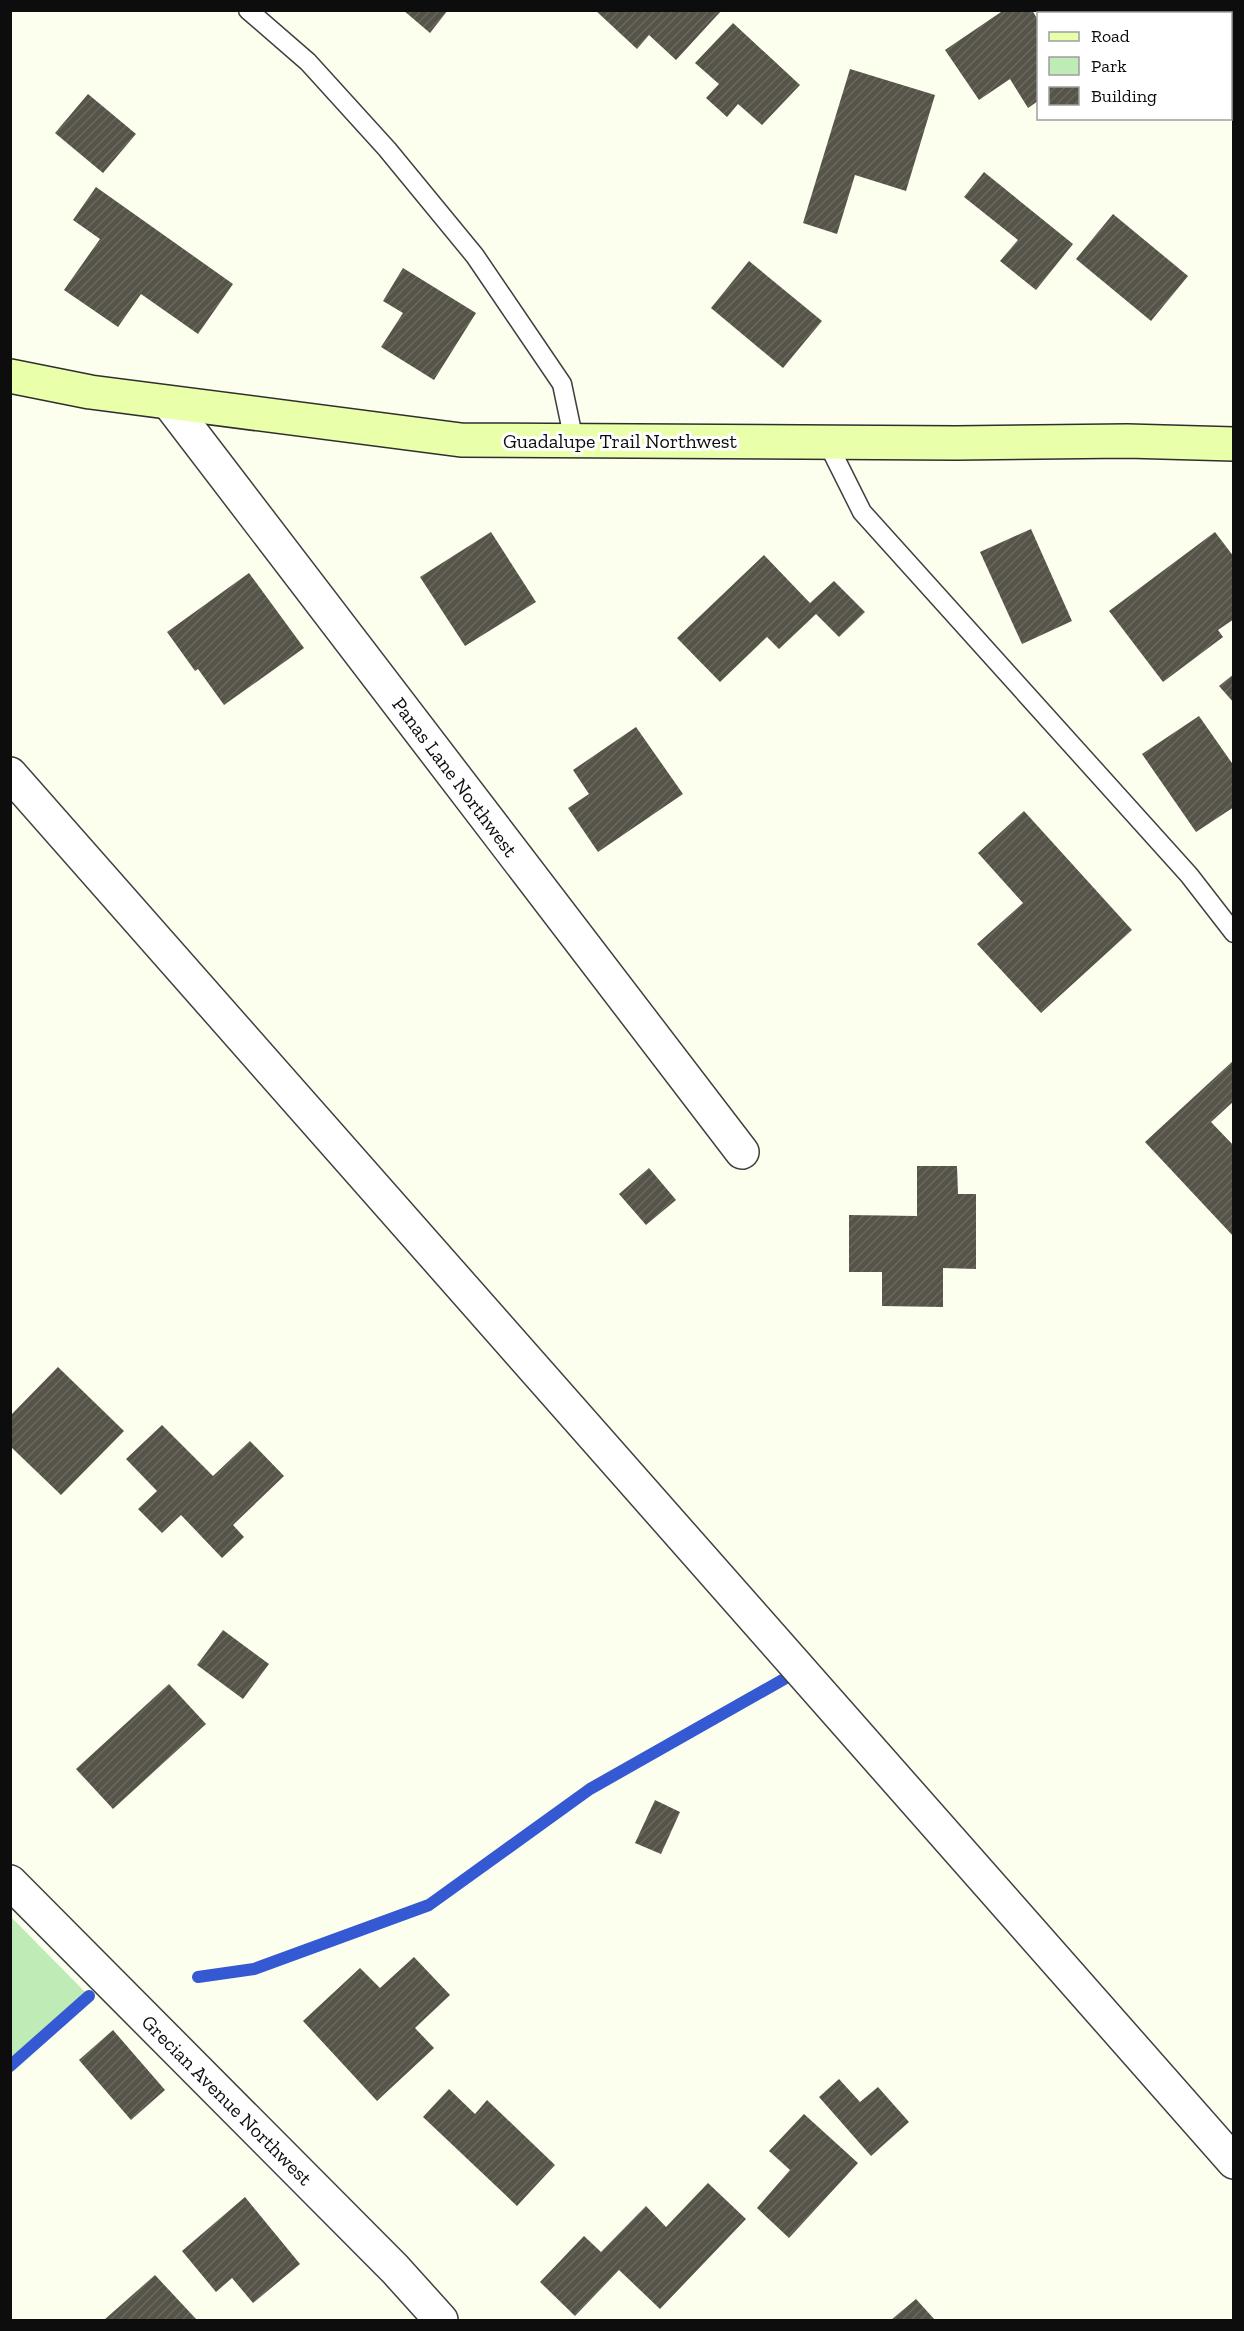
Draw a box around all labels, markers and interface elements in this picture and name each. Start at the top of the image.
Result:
legend [1037,12,1232,120]
text: Road [1091,25,1130,47]
text: Park [1091,55,1127,77]
text: Building [1091,85,1157,107]
street label: Guadalupe Trail Northwest [503,429,738,453]
street label: Panas Lane Northwest [387,693,523,862]
street label: Grecian Avenue Northwest [137,2010,318,2191]

